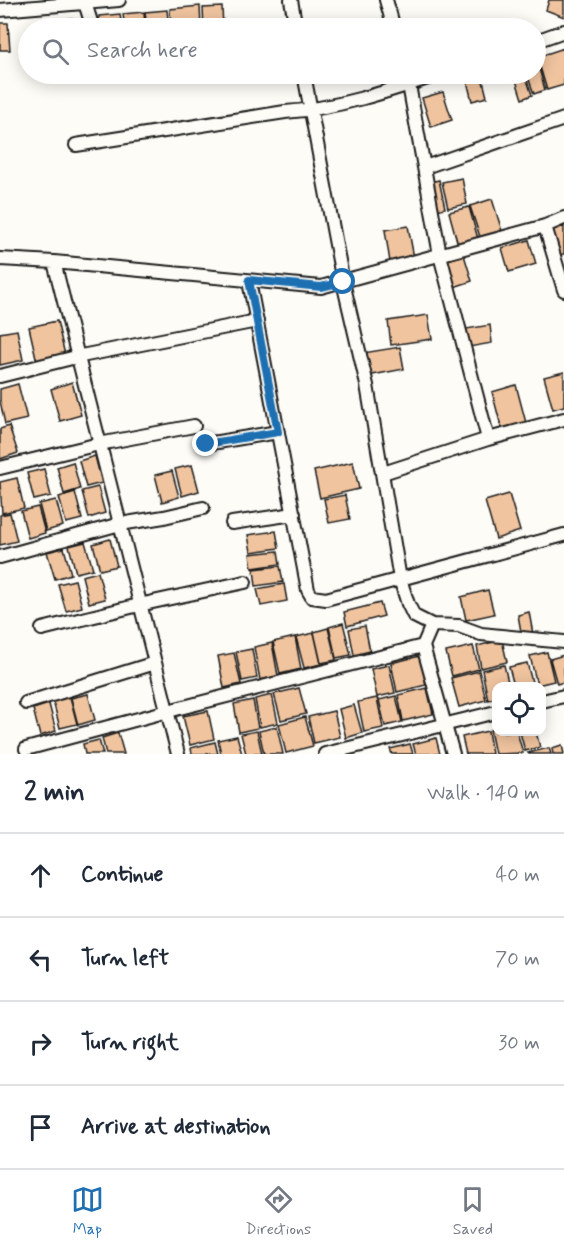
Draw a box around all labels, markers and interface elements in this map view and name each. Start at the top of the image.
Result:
search box [18,18,546,84]
icon: search [39,35,72,68]
text: Search here [87,37,198,65]
route start [329,268,355,294]
route end [192,430,218,456]
map controls [492,682,546,736]
button: locate [492,682,546,736]
text: 2 min [24,776,85,810]
text: Walk · 140 m [427,780,540,807]
icon: ahead [24,859,57,892]
text: Continue [81,861,163,889]
text: 40 m [496,862,540,889]
icon: left [24,943,57,976]
text: Turn left [81,945,169,973]
text: 70 m [495,946,540,973]
icon: right [24,1027,57,1060]
text: Turn right [81,1029,179,1057]
text: 30 m [498,1030,540,1057]
icon: arrive [24,1111,57,1144]
text: Arrive at destination [81,1113,271,1141]
tab: Map [71,1183,104,1240]
tab: Directions [245,1183,311,1240]
tab: Saved [453,1183,493,1240]

